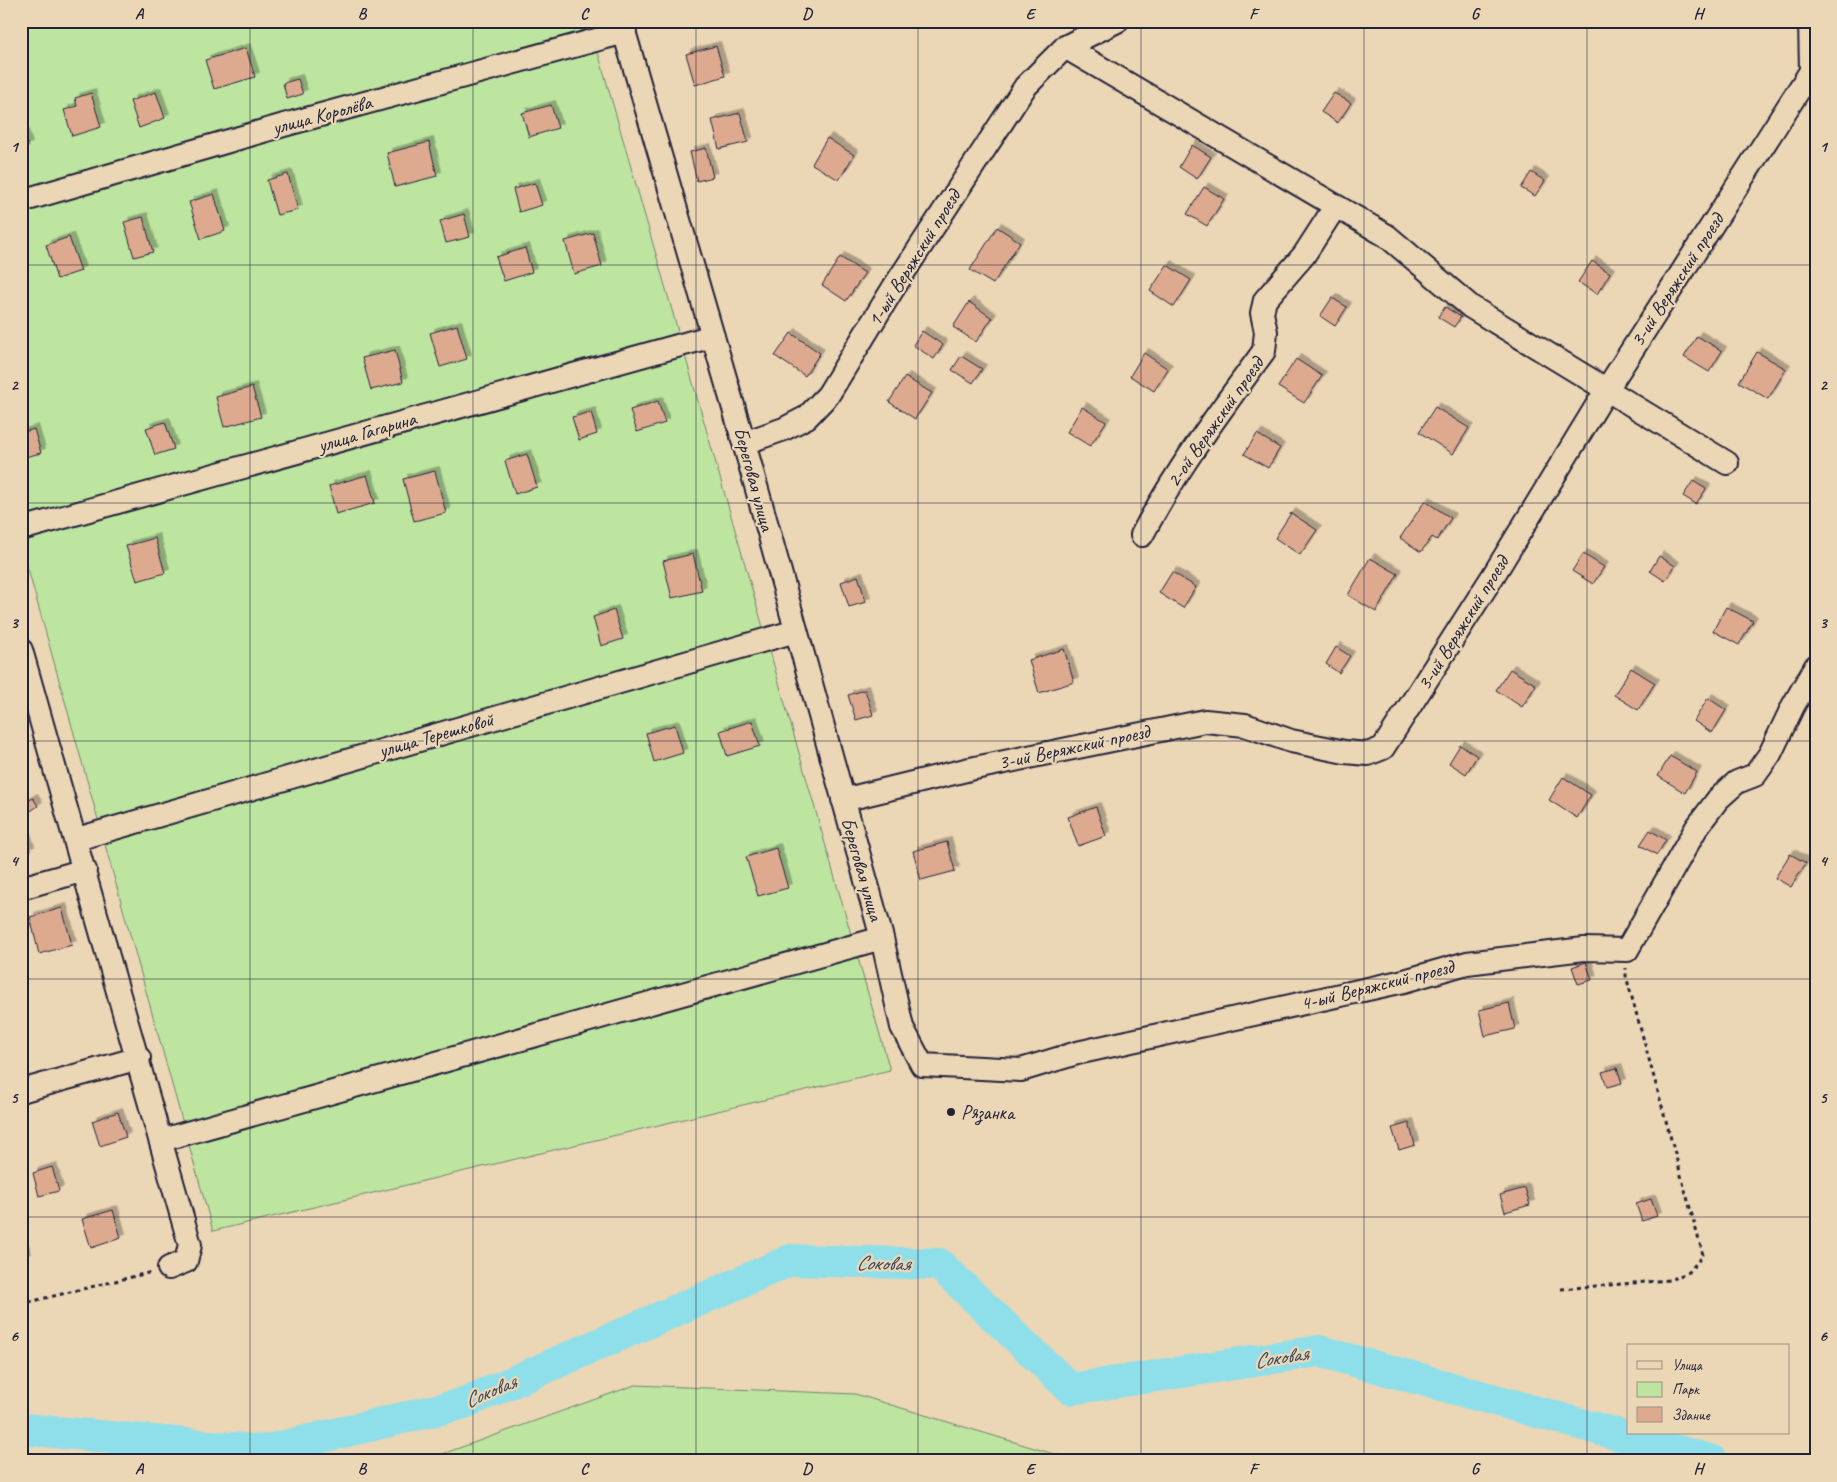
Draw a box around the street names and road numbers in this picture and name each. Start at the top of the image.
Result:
street label: улица Королёва [269,89,376,141]
street label: 1-ый Веряжский проезд [862,183,967,331]
street label: 3-ий Веряжский проезд [1625,207,1730,351]
street label: 2-ой Веряжский проезд [1161,351,1270,492]
street label: улица Гагарина [314,406,420,458]
street label: Береговая улица [728,424,780,535]
street label: 3-ий Веряжский проезд [1412,550,1515,695]
street label: улица Терешковой [375,706,498,764]
street label: 3-ий Веряжский проезд [996,718,1154,775]
street label: Береговая улица [835,814,889,925]
street label: 4-ый Веряжский проезд [1298,953,1458,1016]

